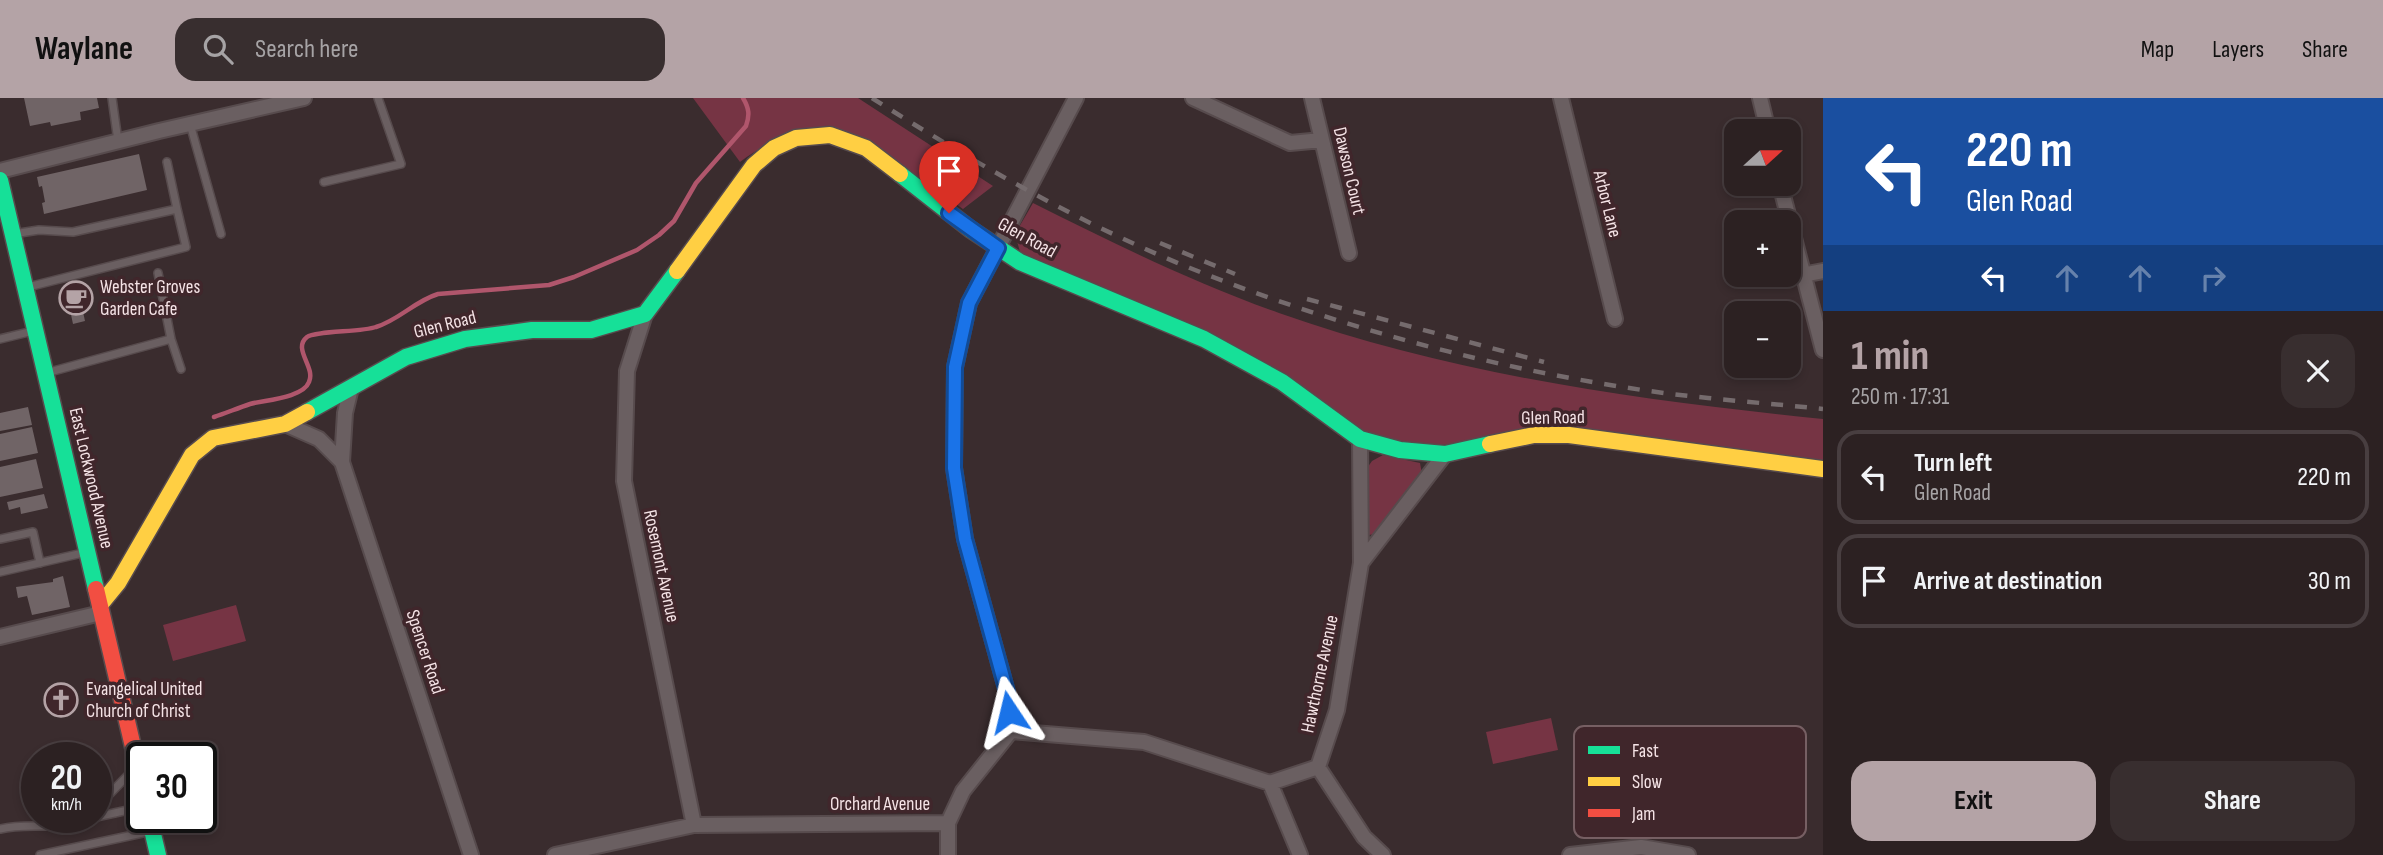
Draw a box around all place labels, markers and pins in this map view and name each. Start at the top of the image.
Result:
pin [919,141,979,213]
place label: Webster Groves Garden Cafe [100,276,200,321]
cafe icon: Webster Groves Garden Cafe [57,279,95,317]
place label: Evangelical United Church of Christ [86,678,202,723]
church icon: Evangelical United Church of Christ [42,681,80,719]

